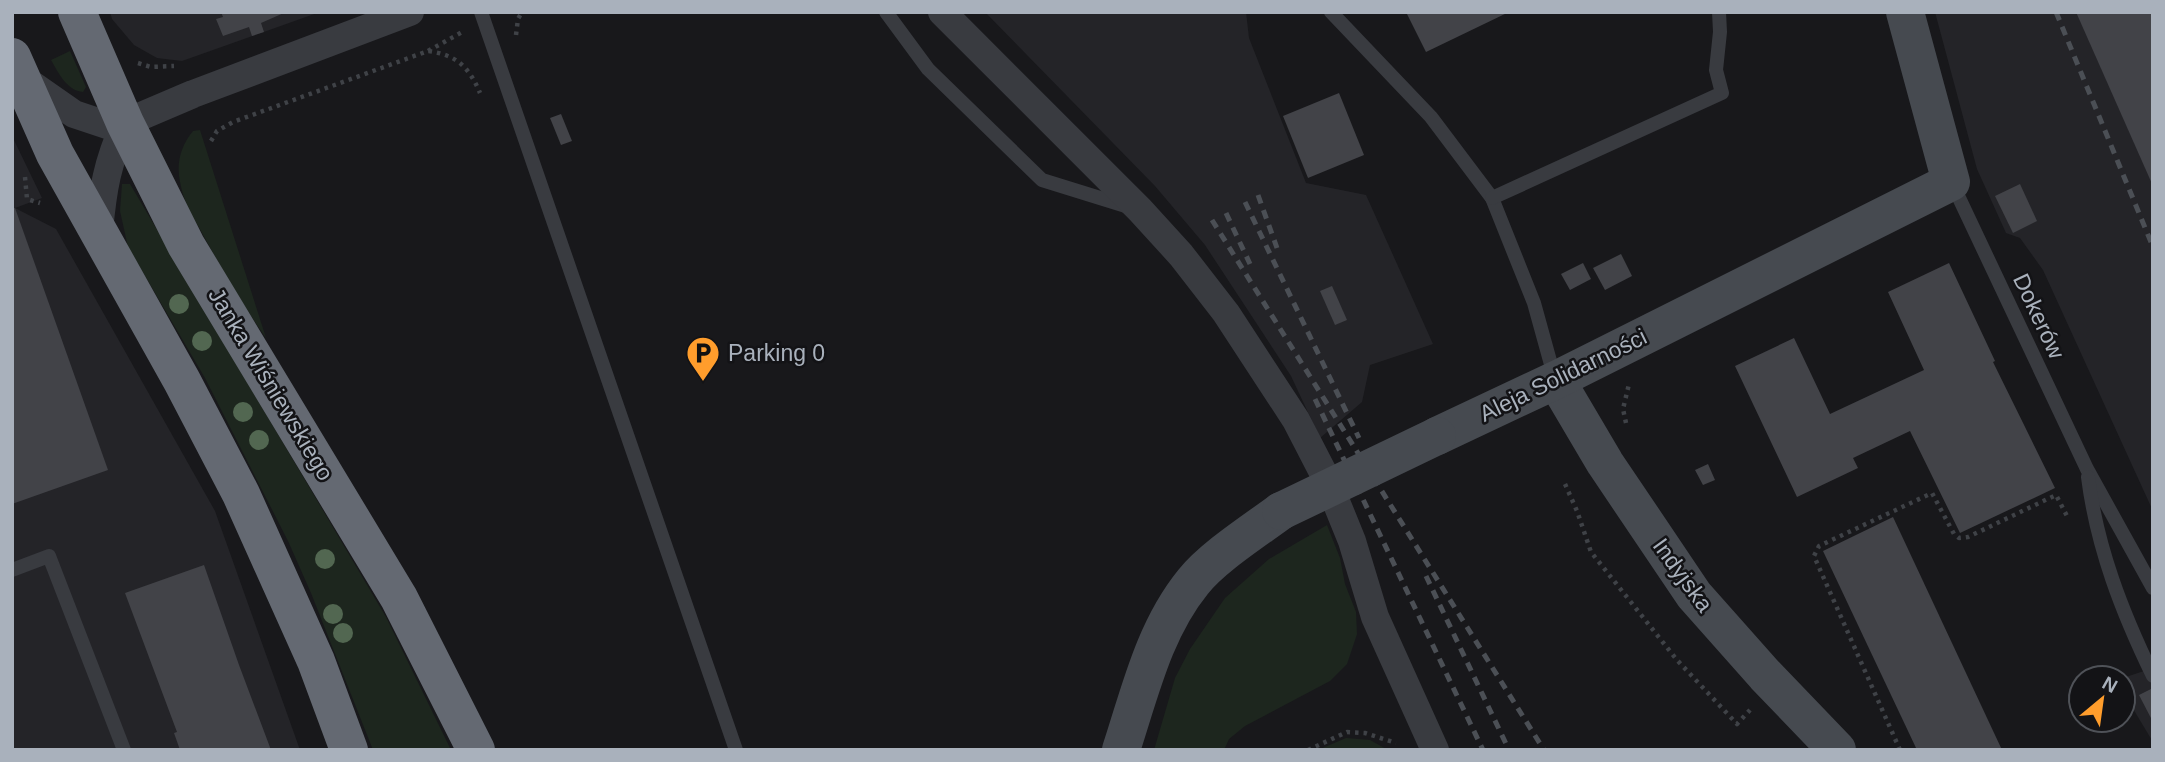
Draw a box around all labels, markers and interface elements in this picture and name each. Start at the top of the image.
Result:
street label: Dokerów [2008,269,2070,363]
street label: Janka Wiśniewskiego [203,283,339,485]
street label: Aleja Solidarności [1475,323,1651,427]
parking icon: Parking 0 [684,334,722,383]
place label: Parking 0 [728,340,825,366]
street label: Indyjska [1648,533,1718,617]
north arrow [2067,664,2137,734]
text: N [2099,672,2121,697]

